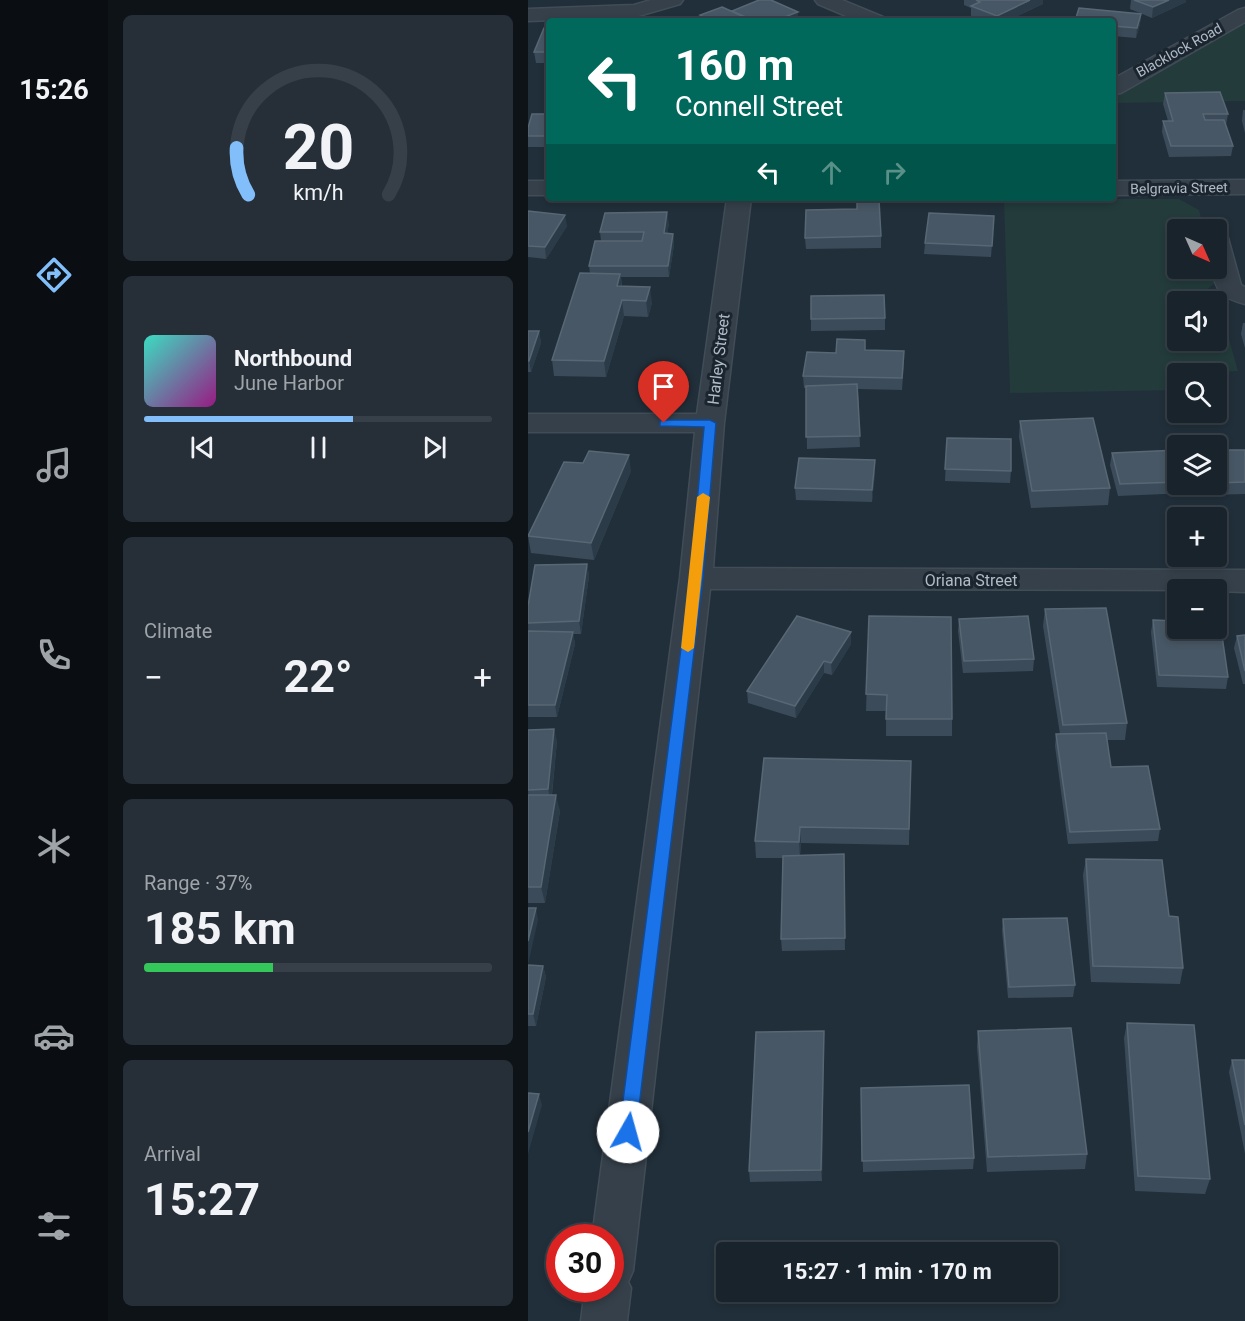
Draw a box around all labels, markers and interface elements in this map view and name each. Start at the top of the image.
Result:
street label: Blacklock Road [1133,20,1225,80]
text: 160 m [675,41,794,90]
icon: left [576,42,654,120]
text: 15:26 [19,74,89,106]
text: Connell Street [675,91,843,123]
text: 20 [282,111,354,184]
icon: left [752,156,785,189]
icon: ahead [815,156,848,189]
icon: right [878,156,911,189]
street label: Belgravia Street [1130,179,1228,197]
text: km/h [293,180,343,205]
north arrow [1167,219,1227,279]
map controls [1167,219,1227,639]
icon: directions [33,254,75,296]
button: sound [1167,291,1227,351]
street label: Harley Street [703,312,734,406]
text: Northbound [234,346,352,371]
pin [638,361,689,423]
button: search [1167,363,1227,423]
icon: arrive [647,370,680,403]
text: June Harbor [234,371,344,395]
icon: previous [186,431,219,464]
icon: pause [302,431,335,464]
icon: next [418,431,451,464]
button: layers [1167,435,1227,495]
icon: music [33,444,75,486]
button: + [1167,507,1227,567]
street label: Oriana Street [925,571,1017,590]
button: − [1167,579,1227,639]
text: Climate [144,619,212,643]
icon: phone [33,634,75,676]
text: 22° [283,650,353,703]
text: − [144,658,163,697]
text: + [473,658,492,697]
icon: climate [33,825,75,867]
text: Range · 37% [144,871,252,895]
text: 185 km [144,902,296,955]
icon: car [33,1015,75,1057]
position arrow [596,1100,660,1164]
text: Arrival [144,1142,201,1166]
text: 15:27 [144,1173,260,1226]
icon: filters [33,1205,75,1247]
speed limit sign: 30 [546,1224,624,1302]
text: 15:27 · 1 min · 170 m [782,1259,992,1284]

